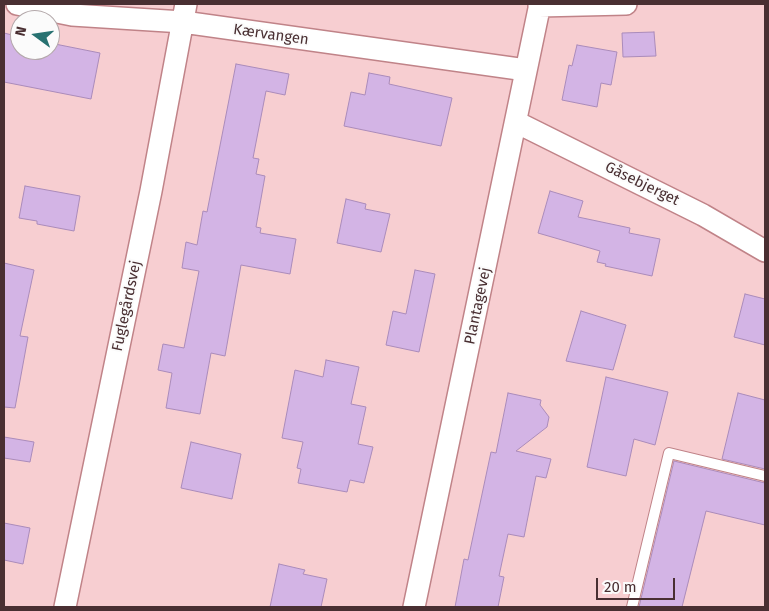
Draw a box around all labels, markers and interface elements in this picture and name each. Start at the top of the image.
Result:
north arrow [10,10,60,60]
street label: Kærvangen [232,21,310,49]
text: N [12,25,30,38]
street label: Gåsebjerget [602,158,682,210]
street label: Fuglegårdsvej [109,259,145,353]
street label: Plantagevej [461,266,495,346]
scale bar [599,568,678,600]
text: 20 m [604,578,637,596]

